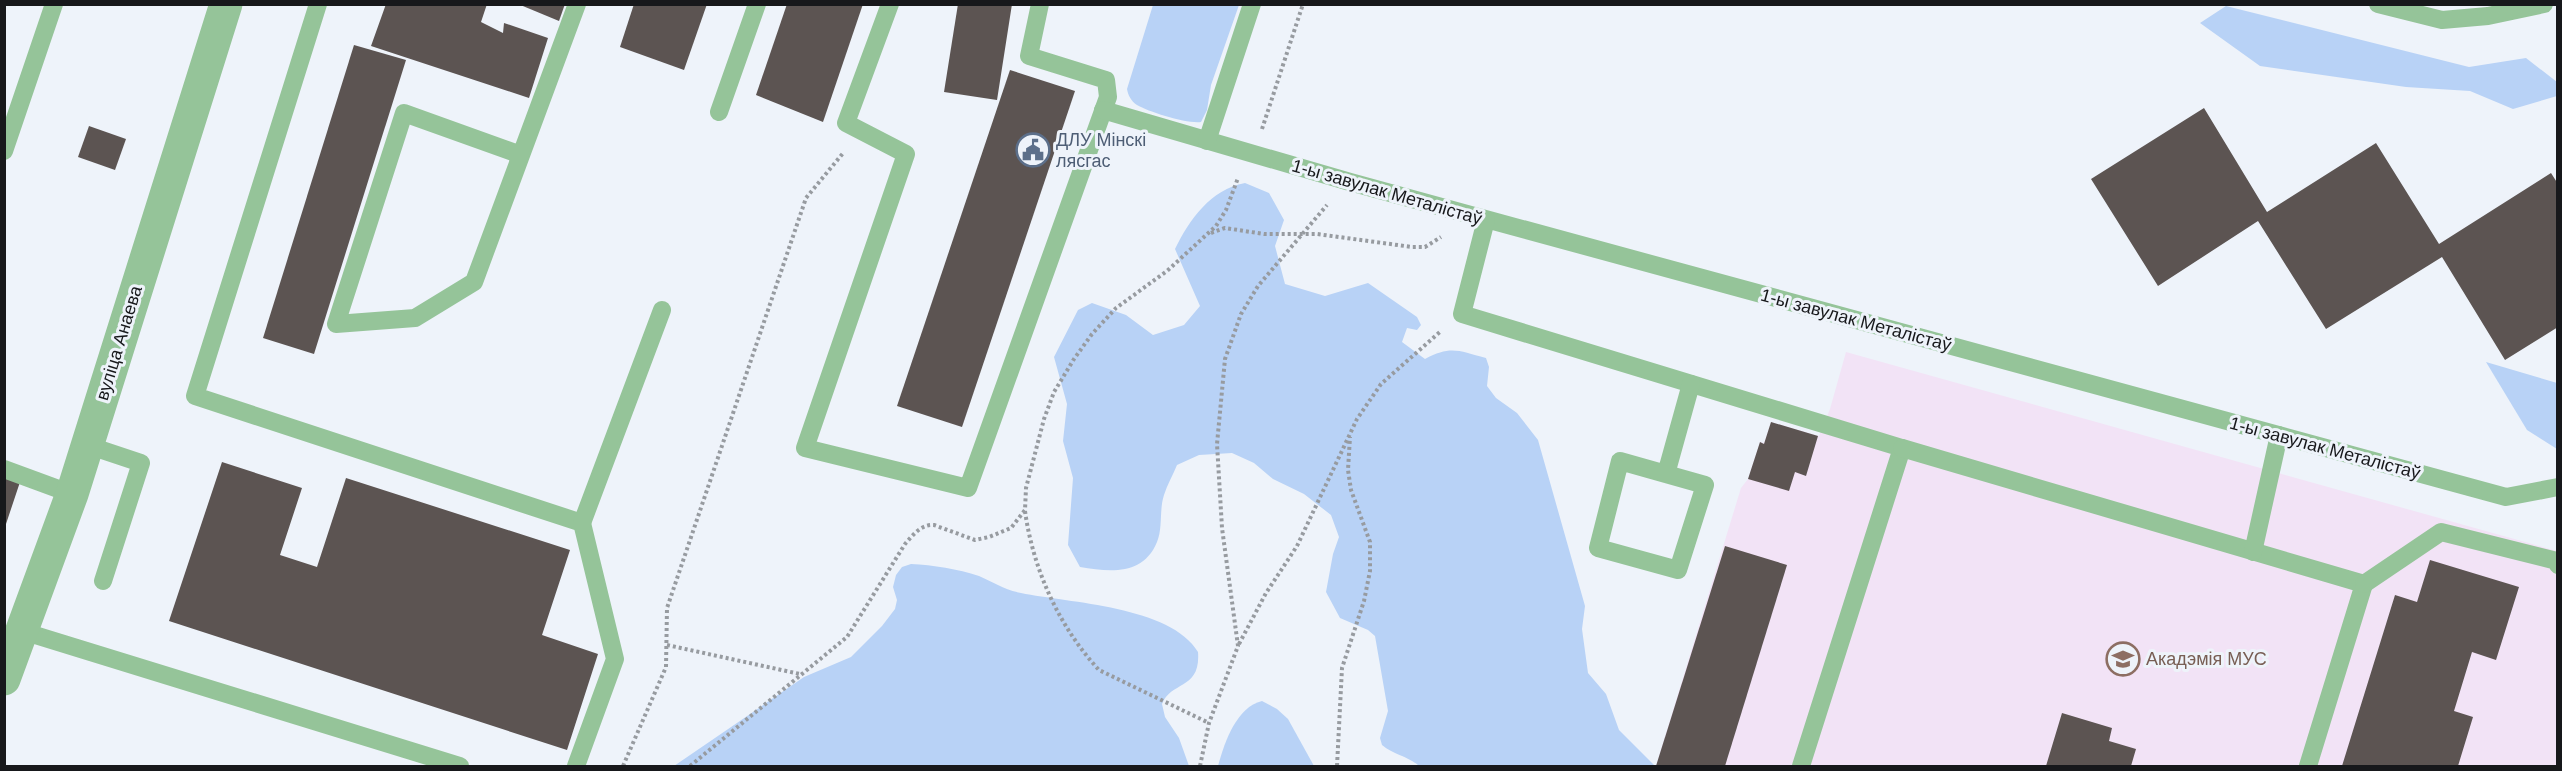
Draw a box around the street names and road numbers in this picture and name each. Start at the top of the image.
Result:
street label: 1-ы завулак Металістаў [1290,155,1484,229]
street label: вуліца Анаева [92,282,146,403]
street label: 1-ы завулак Металістаў [1758,285,1954,355]
street label: 1-ы завулак Металістаў [2227,413,2423,483]

